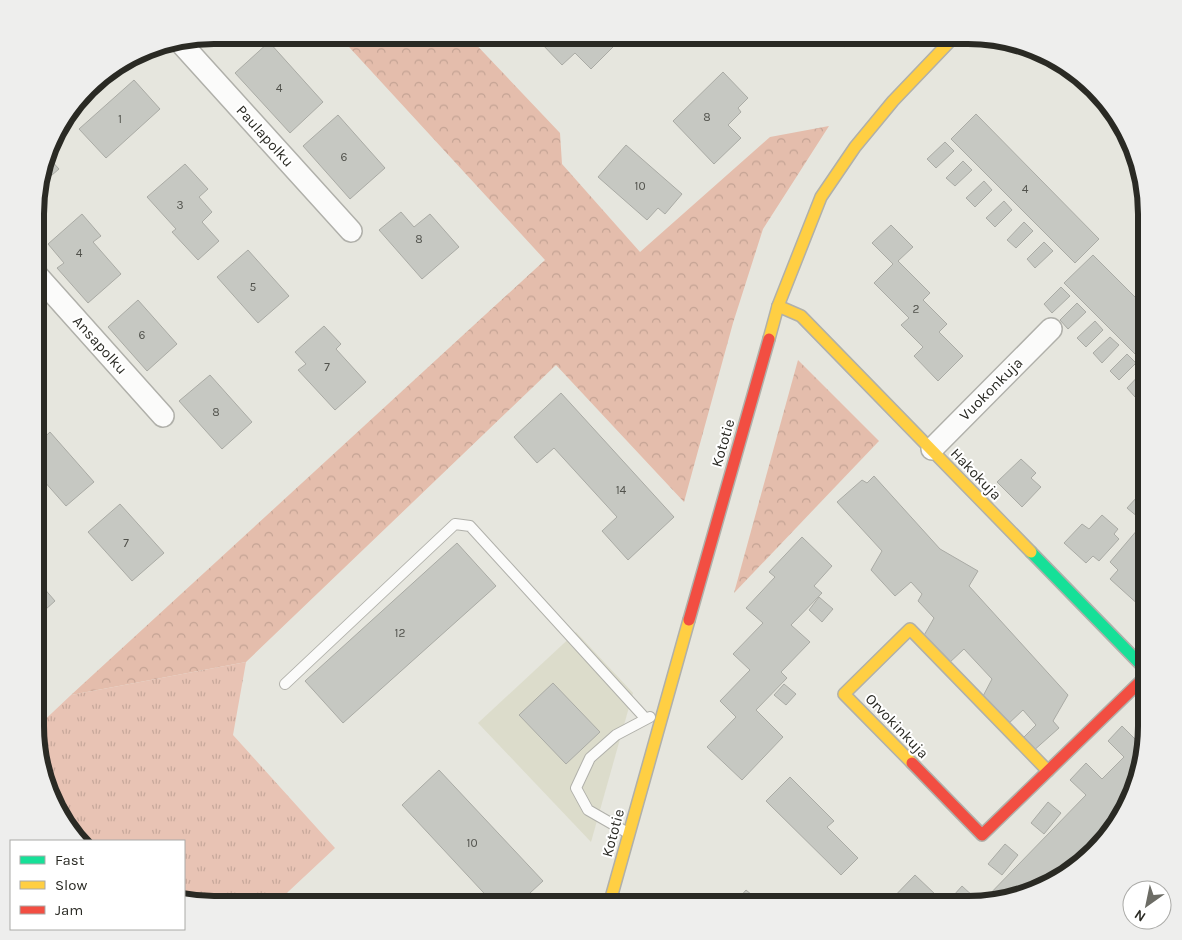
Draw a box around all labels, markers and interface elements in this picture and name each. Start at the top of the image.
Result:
house number: 4 [276,81,283,95]
street label: Paulapolku [233,101,297,171]
house number: 8 [703,110,711,124]
house number: 1 [118,112,122,126]
house number: 6 [341,150,348,164]
house number: 10 [634,179,646,193]
house number: 4 [1022,182,1029,196]
house number: 3 [176,198,184,212]
house number: 8 [415,232,423,246]
house number: 4 [76,246,83,260]
house number: 5 [250,280,257,294]
house number: 2 [913,302,920,316]
street label: Ansapolku [69,312,131,378]
house number: 6 [139,328,146,342]
street label: Vuokonkuja [956,354,1026,424]
house number: 7 [324,360,330,374]
house number: 8 [212,405,220,419]
street label: Kototie [708,417,738,469]
street label: Hakokuja [947,444,1005,504]
house number: 14 [616,483,627,497]
house number: 7 [123,536,129,550]
house number: 12 [395,626,406,640]
street label: Orvokinkuja [862,690,932,762]
street label: Kototie [598,807,628,859]
house number: 10 [466,836,478,850]
legend [10,840,185,930]
text: Fast [55,851,85,869]
text: Slow [55,876,87,894]
north arrow [1122,880,1172,930]
text: Jam [55,901,83,919]
text: N [1131,906,1149,925]

